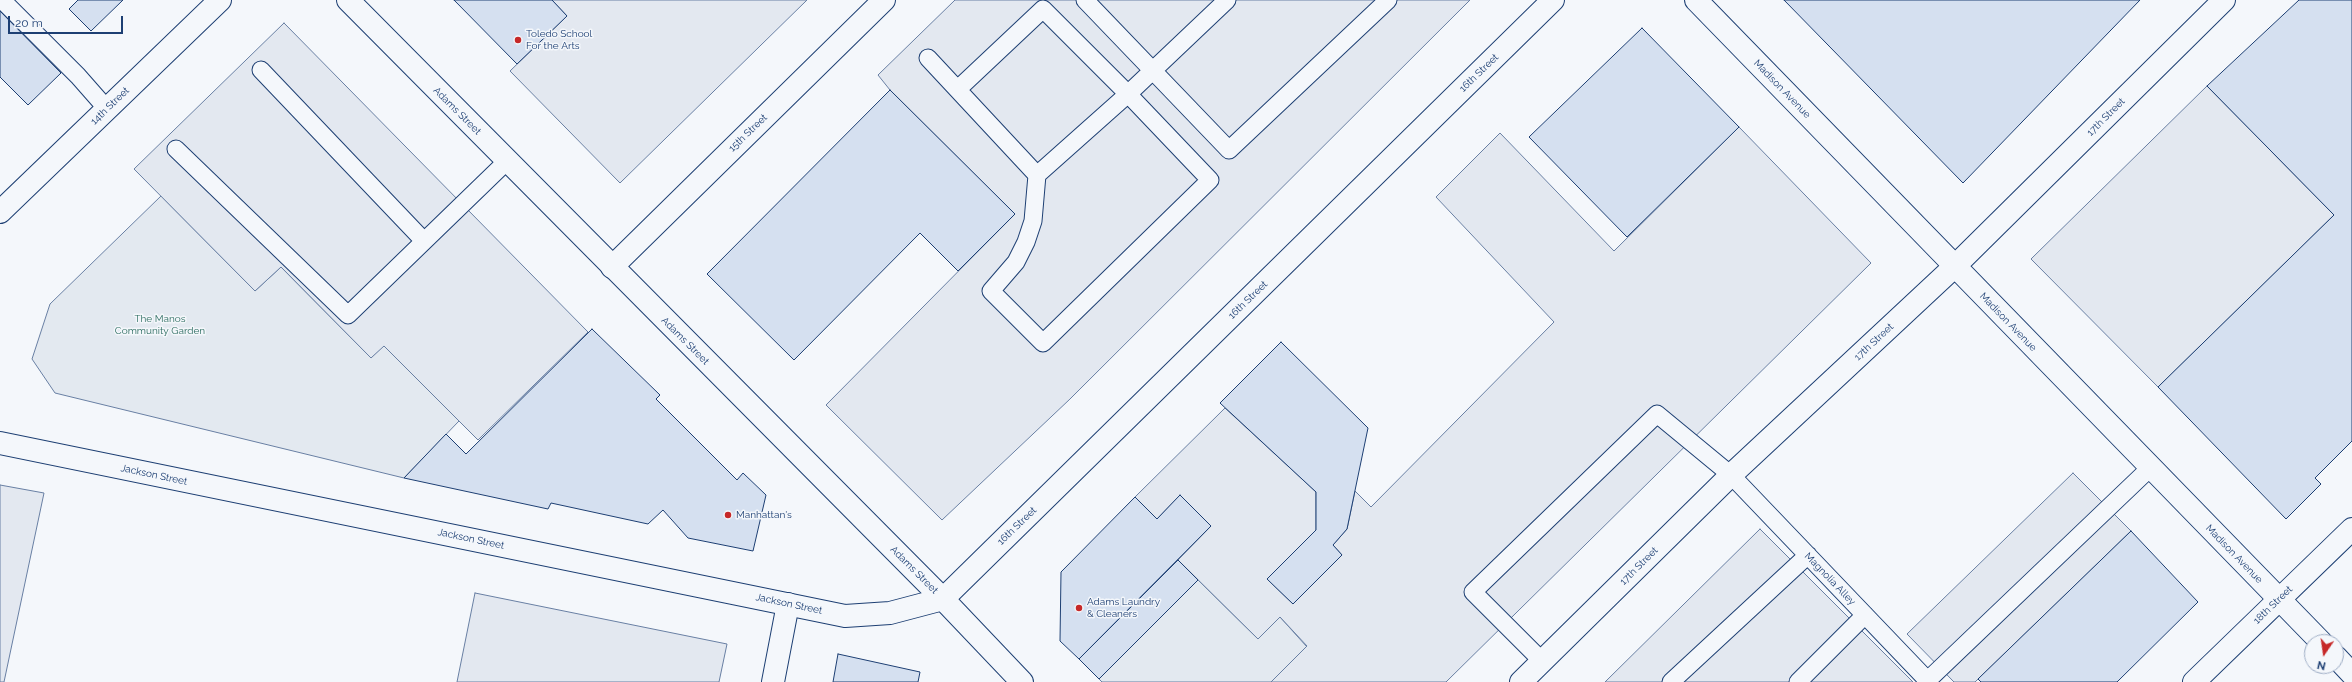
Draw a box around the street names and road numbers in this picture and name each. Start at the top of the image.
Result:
street label: 16th Street [1457,51,1501,95]
street label: Madison Avenue [1751,57,1813,121]
street label: 14th Street [88,85,132,127]
street label: Adams Street [431,85,483,137]
street label: 17th Street [2084,95,2128,139]
street label: 15th Street [726,112,770,154]
street label: 16th Street [1226,278,1270,322]
street label: Madison Avenue [1977,290,2039,354]
street label: Adams Street [659,315,711,367]
street label: 17th Street [1852,321,1896,363]
street label: Jackson Street [120,462,188,488]
street label: 16th Street [995,504,1039,548]
street label: Madison Avenue [2203,522,2265,586]
street label: Jackson Street [437,526,505,552]
street label: Adams Street [888,544,940,596]
street label: 17th Street [1617,544,1661,588]
street label: Magnolia Alley [1802,550,1858,608]
street label: 18th Street [2251,583,2295,627]
street label: Jackson Street [755,591,823,617]

